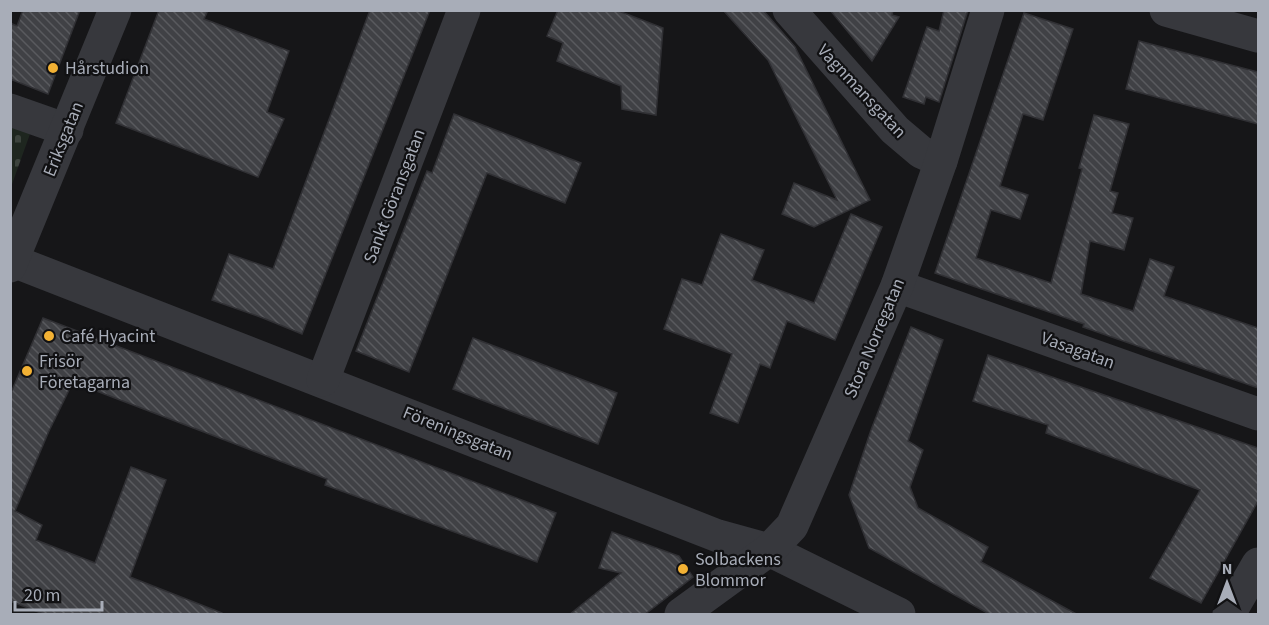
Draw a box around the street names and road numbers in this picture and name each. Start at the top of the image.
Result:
street label: Vagnmansgatan [811,39,912,144]
street label: Eriksgatan [37,98,90,180]
street label: Sankt Göransgatan [357,125,432,267]
street label: Stora Norregatan [838,274,911,402]
street label: Vasagatan [1037,326,1118,375]
street label: Föreningsgatan [399,400,516,467]

